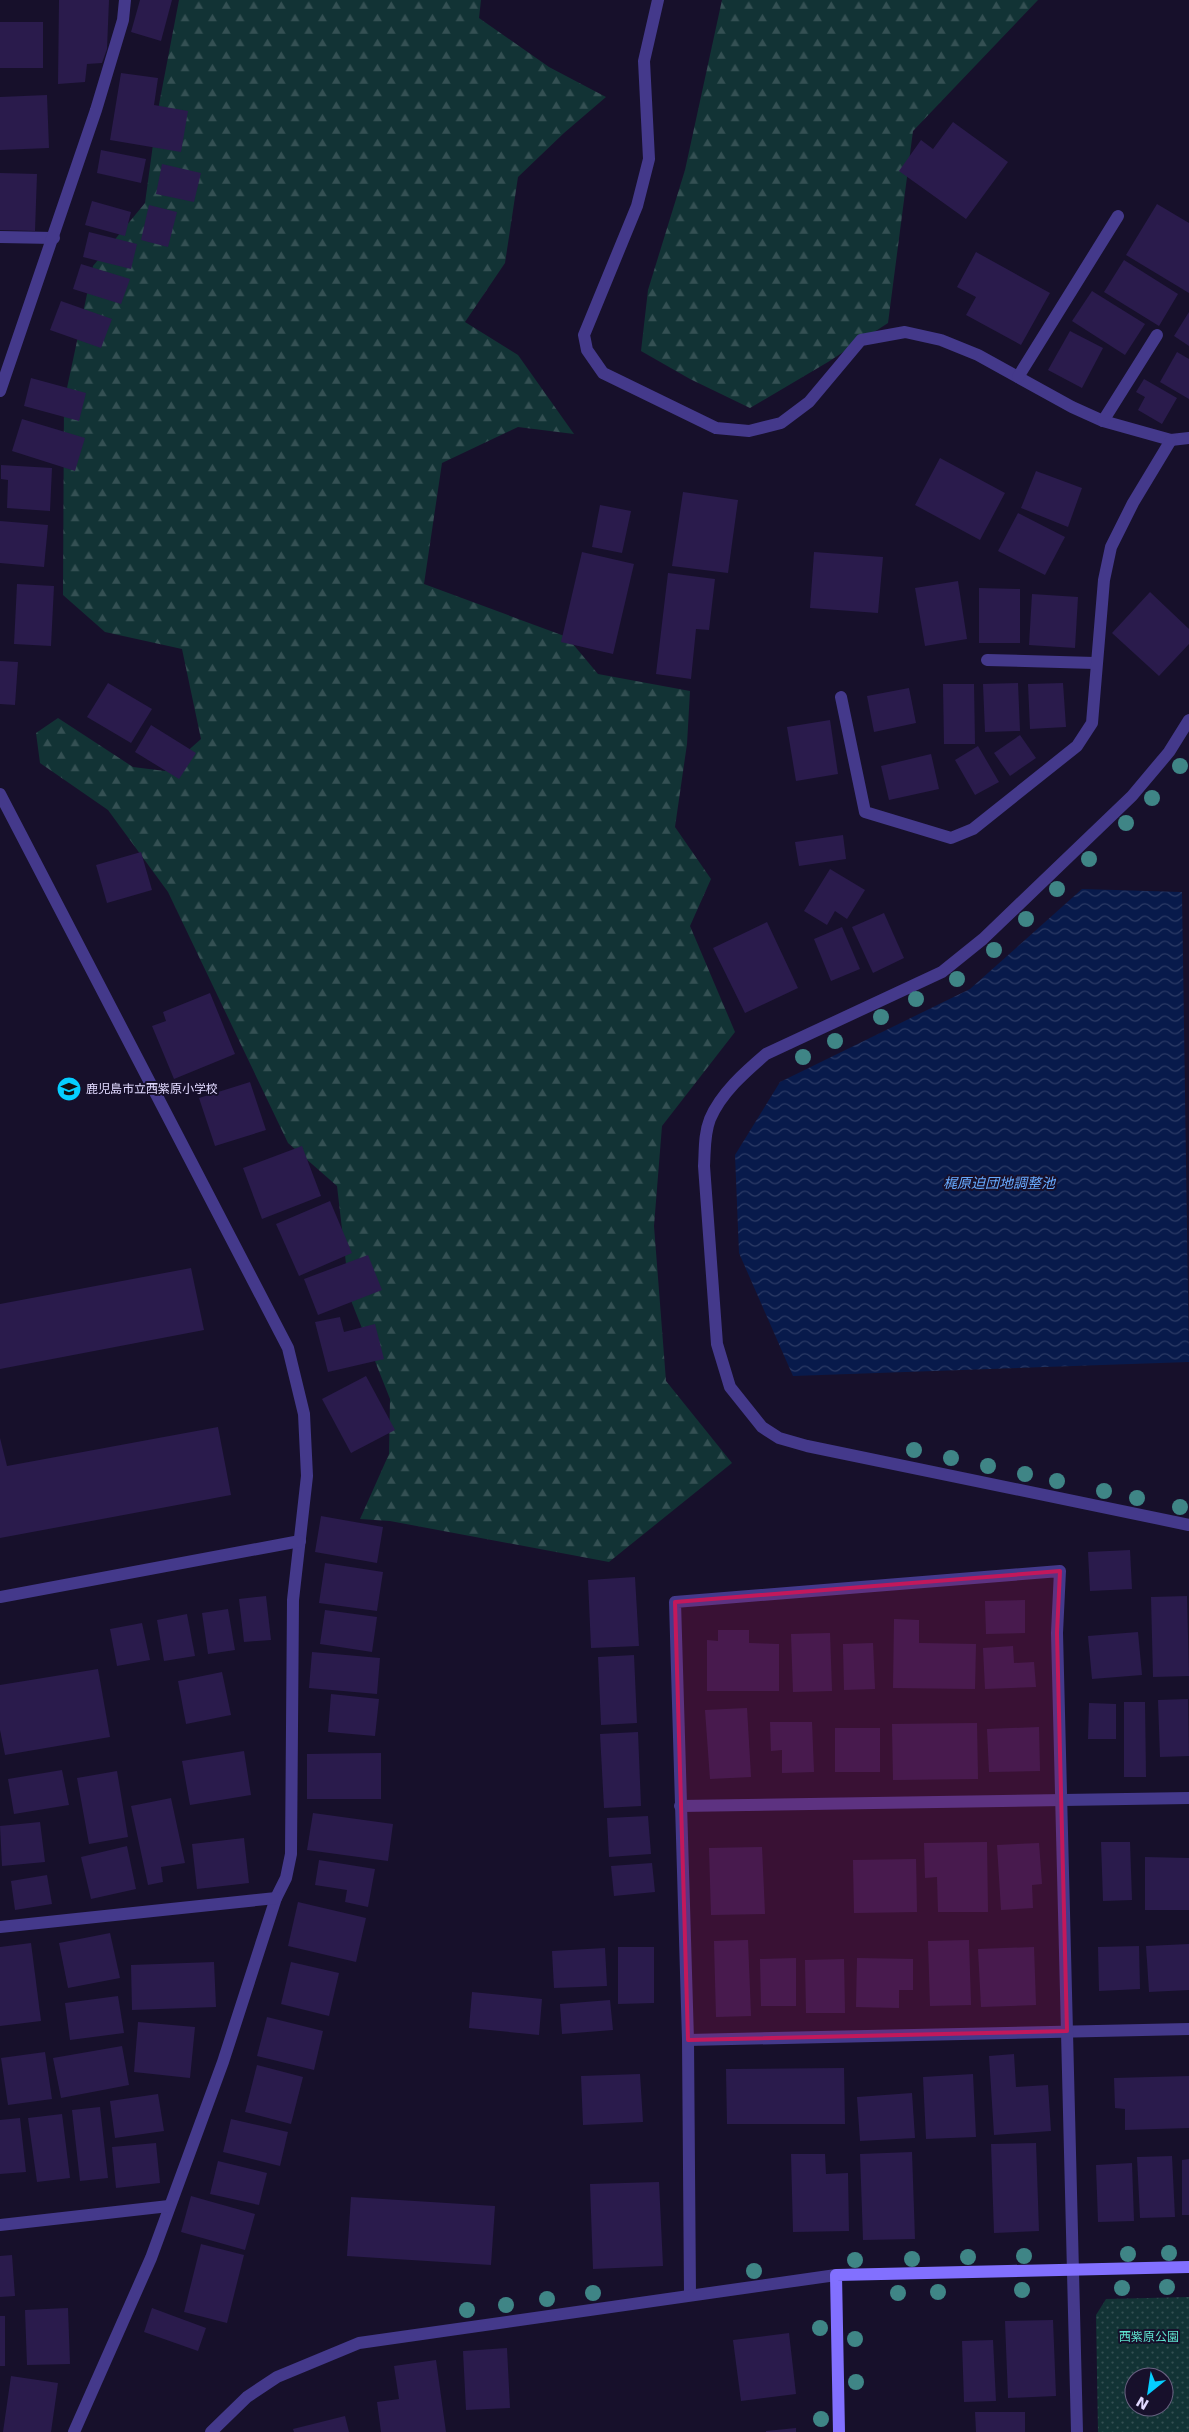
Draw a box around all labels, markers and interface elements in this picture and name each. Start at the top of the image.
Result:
school or university icon: 鹿児島市立西紫原小学校 [56,1076,82,1102]
place label: 鹿児島市立西紫原小学校 [86,1082,218,1096]
water label: 梶原迫団地調整池 [943,1175,1057,1191]
park label: 西紫原公園 [1119,2330,1179,2344]
north arrow [1124,2367,1174,2417]
text: N [1133,2393,1152,2413]

